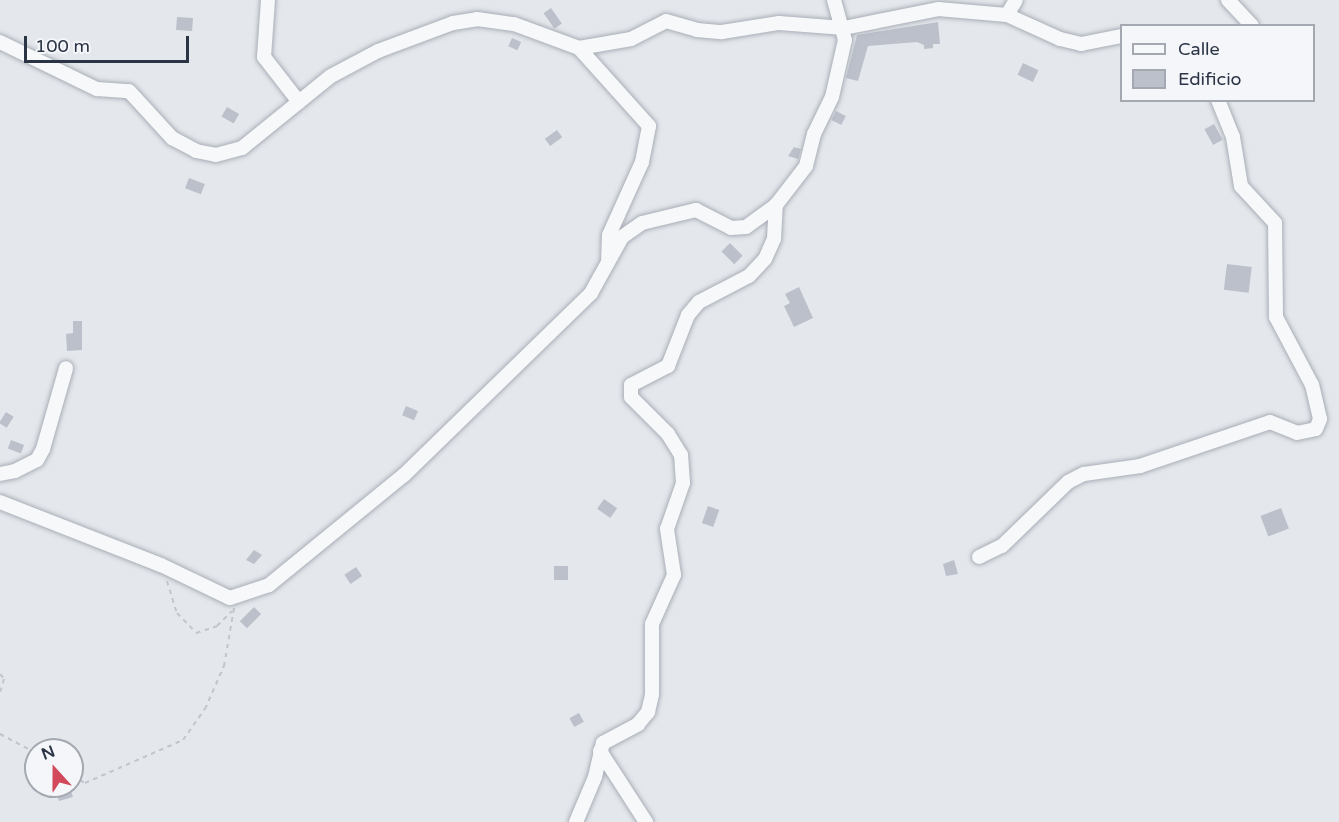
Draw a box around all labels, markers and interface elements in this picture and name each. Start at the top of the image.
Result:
scale bar [27,24,192,62]
legend [1120,24,1315,102]
text: 100 m [35,35,90,57]
text: Calle [1178,38,1220,60]
text: Edificio [1178,68,1242,90]
north arrow [24,738,84,798]
text: N [39,741,58,765]

